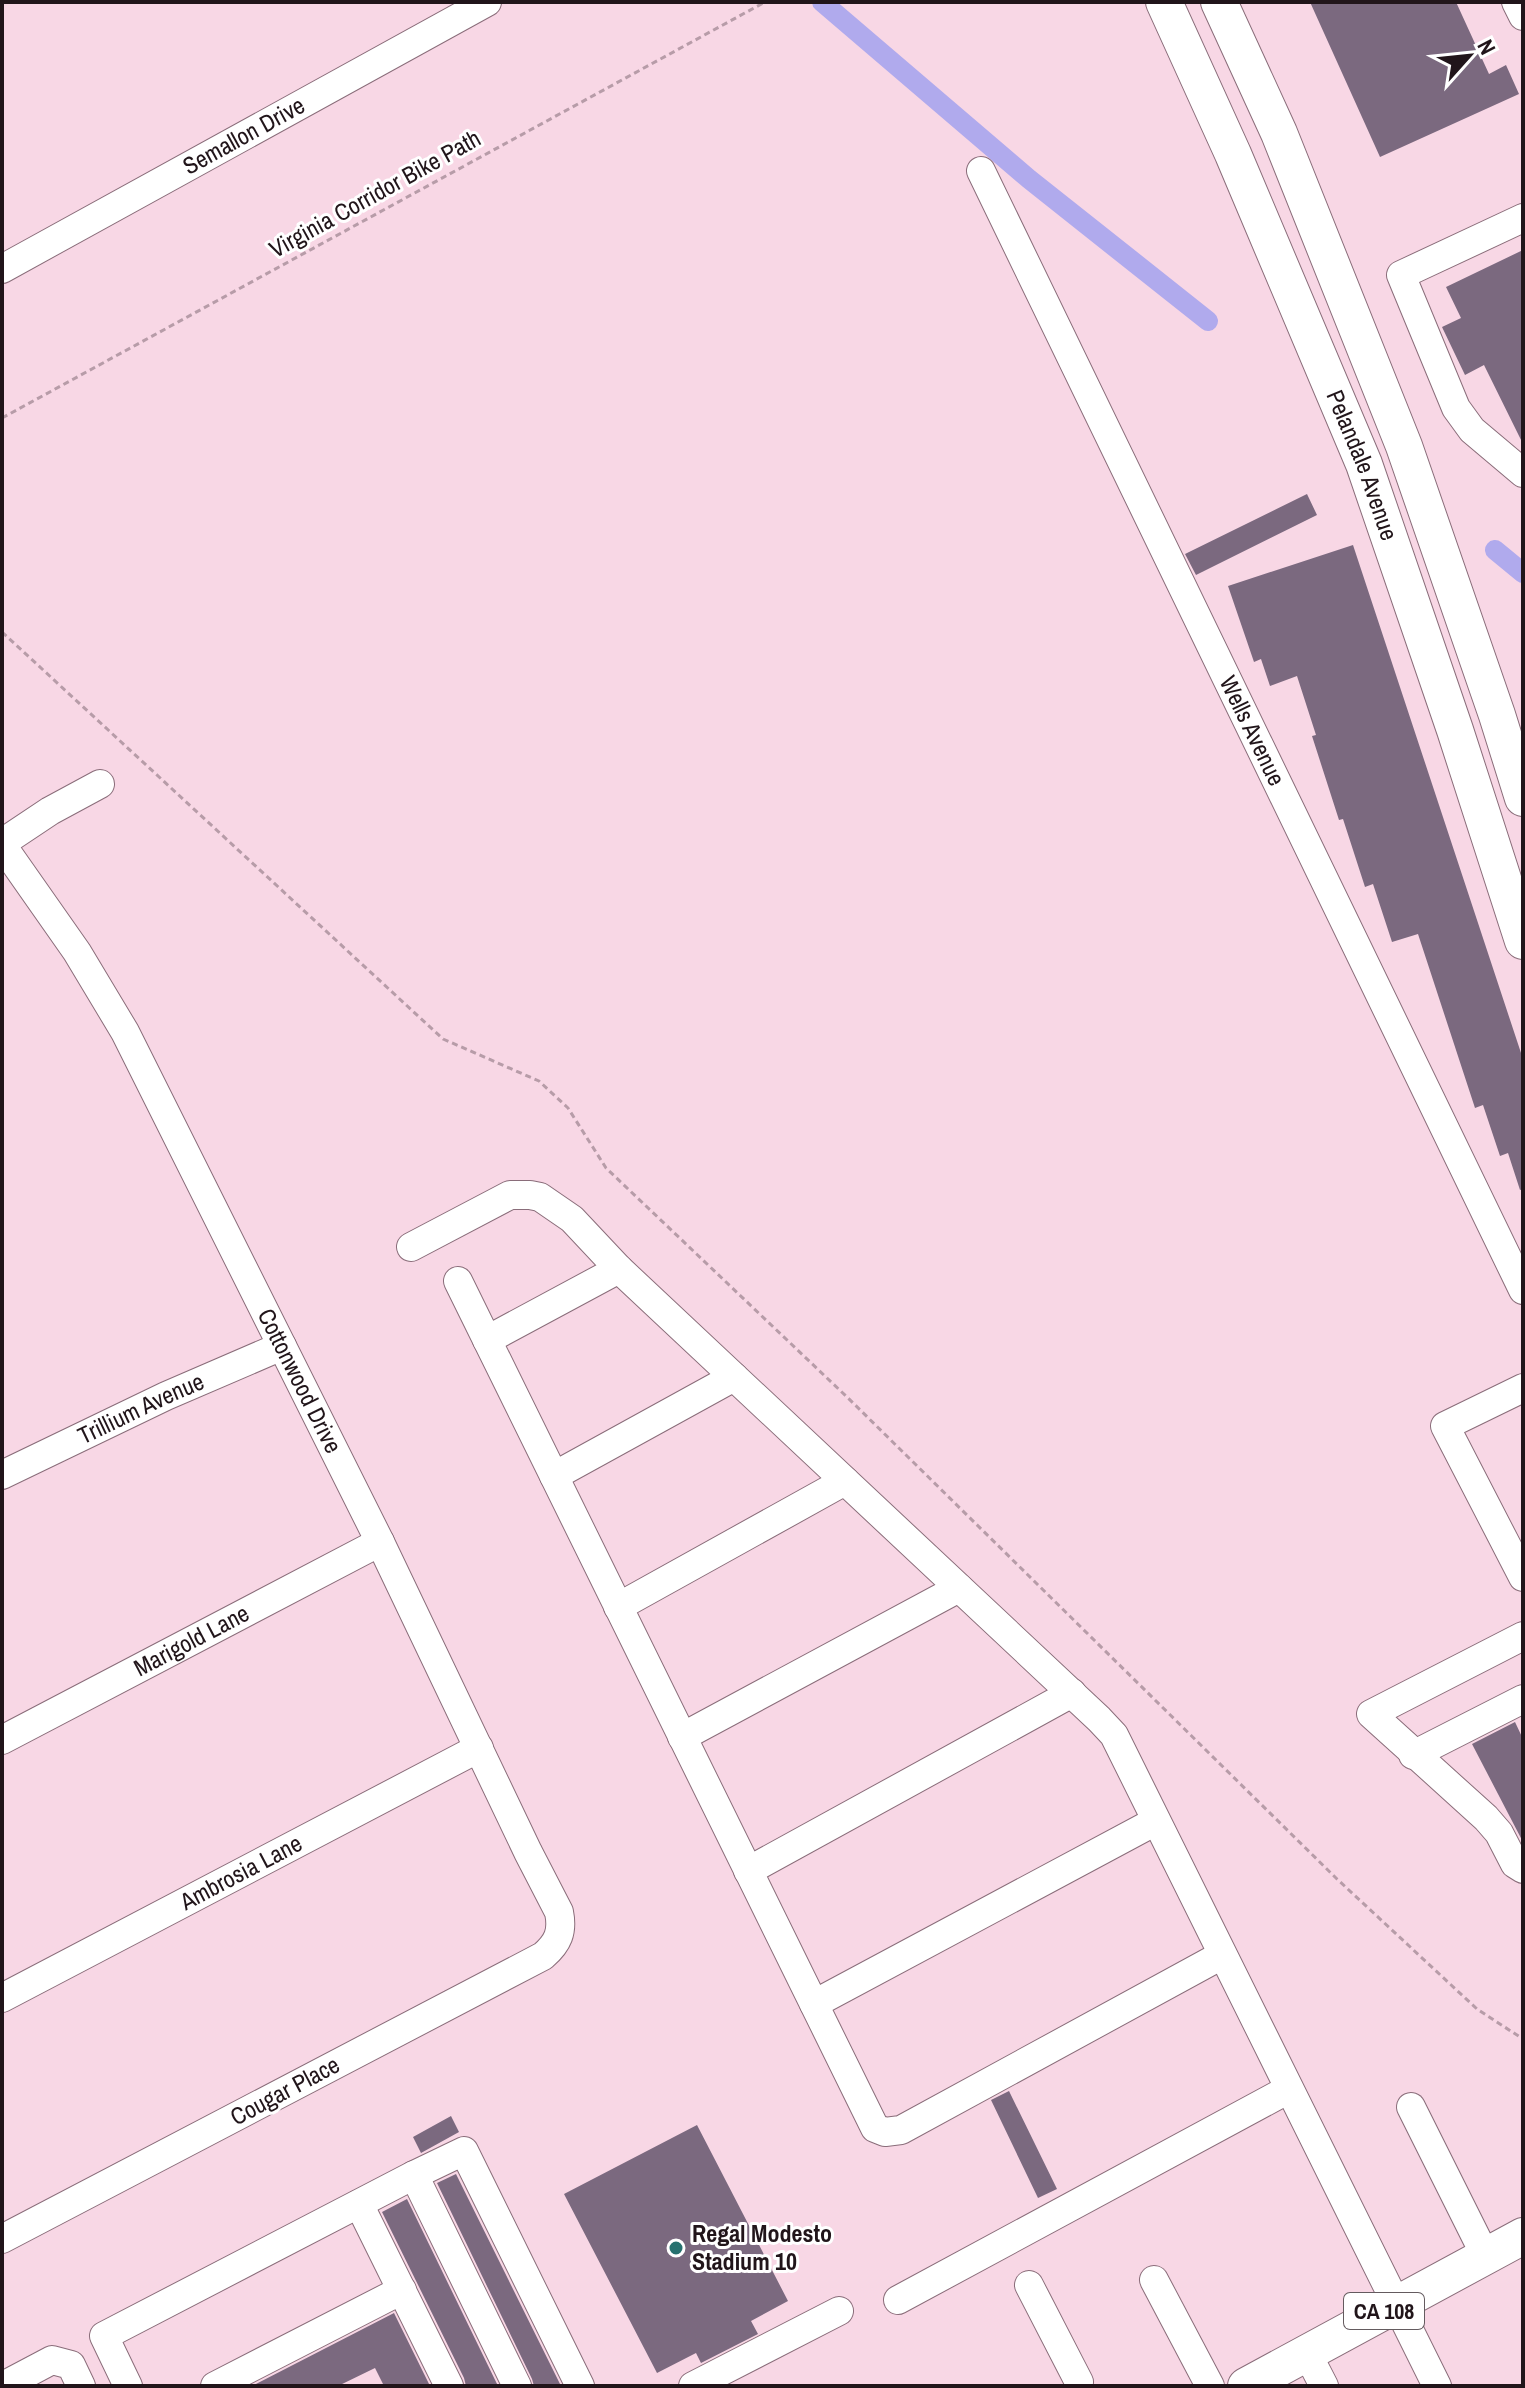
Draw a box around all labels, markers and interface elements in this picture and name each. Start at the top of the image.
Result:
north arrow [1429,16,1509,96]
text: N [1470,34,1503,60]
street label: Semallon Drive [177,89,310,182]
street label: Virginia Corridor Bike Path [263,122,486,265]
street label: Pelandale Avenue [1320,385,1406,544]
street label: Wells Avenue [1213,670,1293,791]
street label: Cottonwood Drive [251,1303,350,1458]
street label: Trillium Avenue [72,1365,209,1451]
street label: Marigold Lane [128,1596,254,1683]
street label: Ambrosia Lane [173,1827,307,1917]
street label: Cougar Place [224,2048,345,2132]
place label: Regal Modesto Stadium 10 [692,2217,832,2277]
marker: Regal Modesto Stadium 10 [667,2239,685,2257]
road number: CA 108 [1344,2293,1424,2329]

